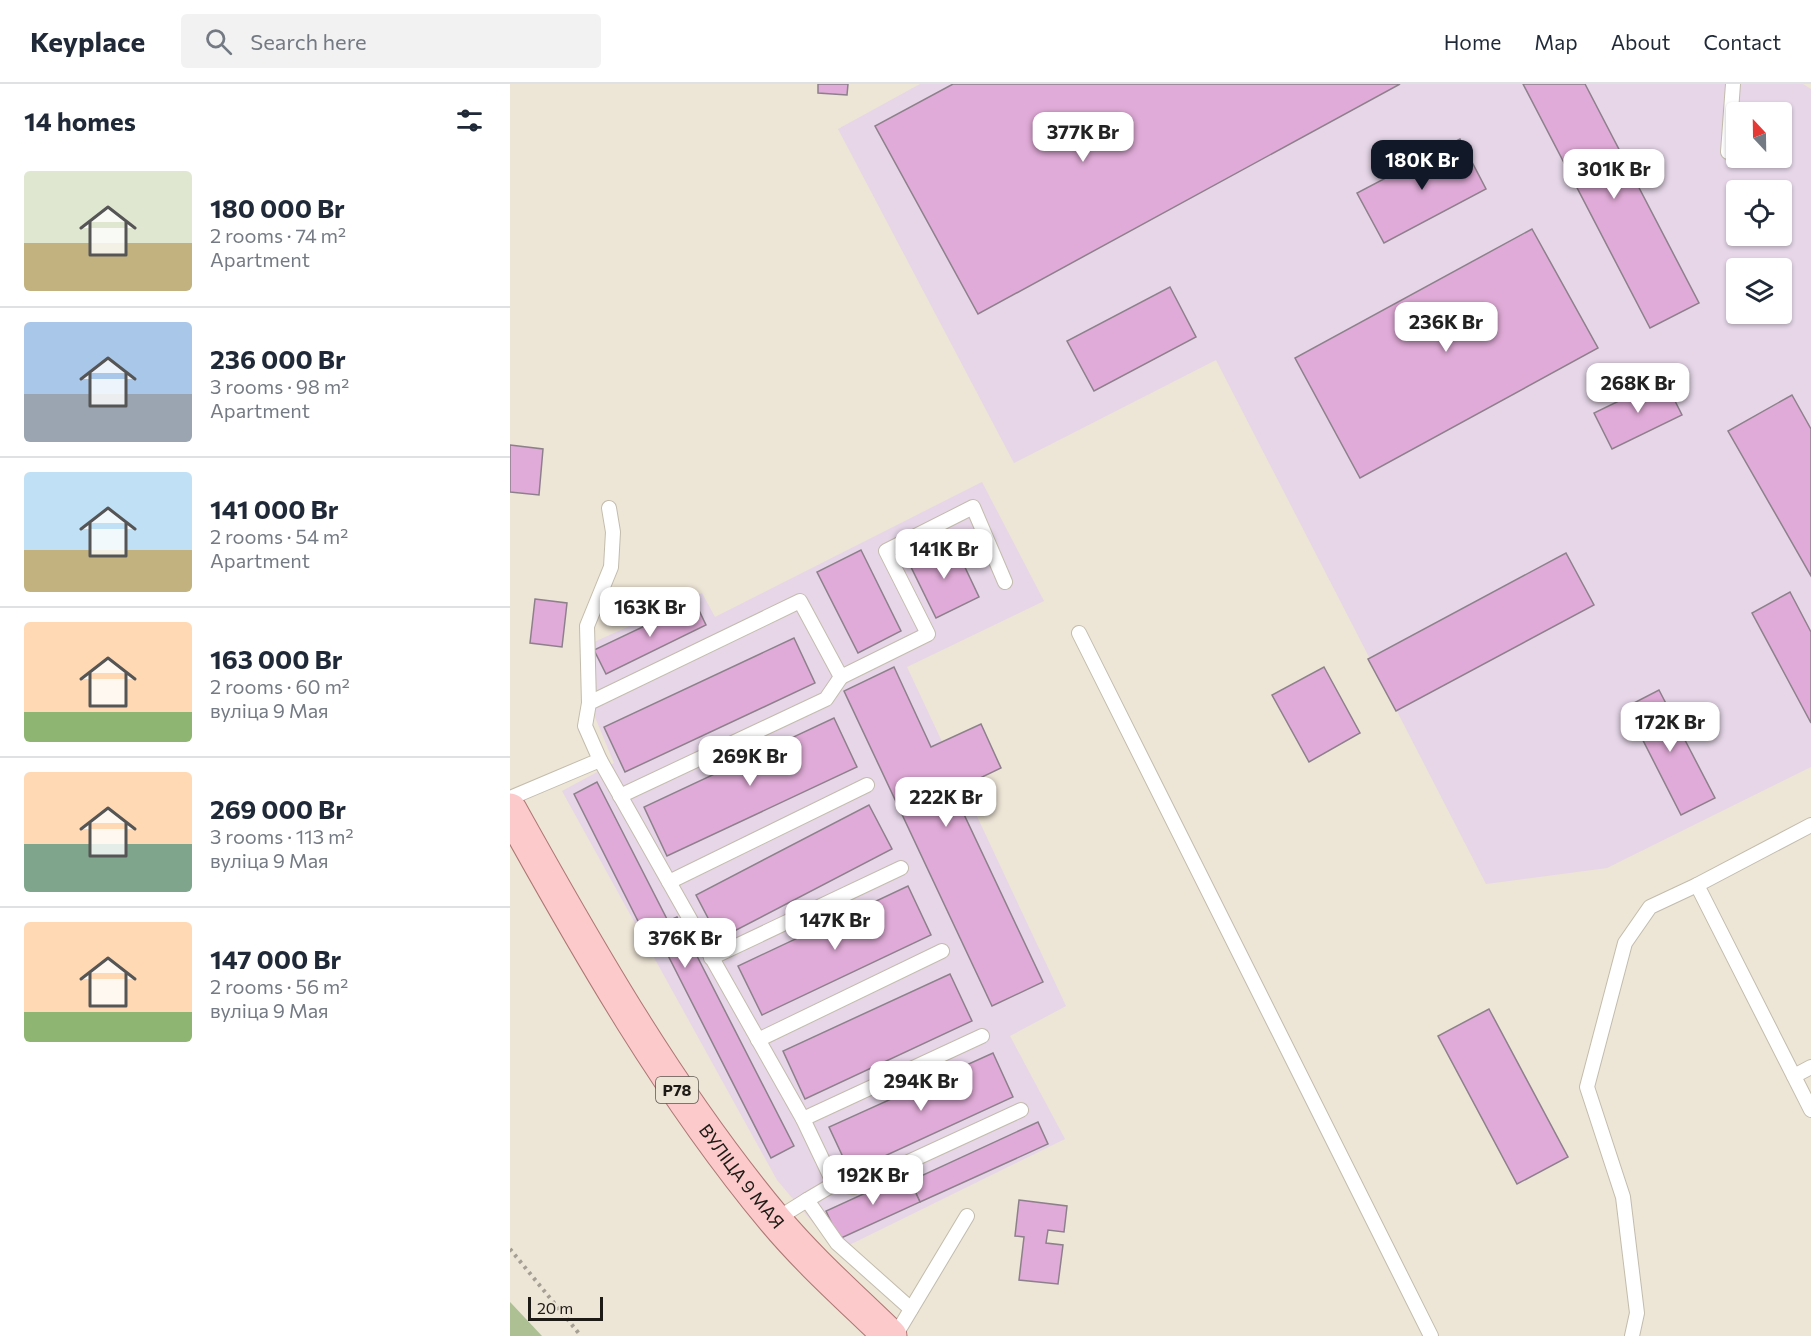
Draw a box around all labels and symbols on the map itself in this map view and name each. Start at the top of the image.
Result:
north arrow [1726,102,1792,168]
pin: 377K Br [1028,112,1138,163]
pin: 180K Br [1367,140,1477,191]
pin: 301K Br [1559,149,1669,200]
pin: 236K Br [1391,302,1501,353]
pin: 268K Br [1583,363,1693,414]
pin: 141K Br [889,529,999,580]
pin: 163K Br [595,587,705,638]
pin: 172K Br [1615,702,1725,753]
pin: 269K Br [695,736,805,787]
pin: 222K Br [891,777,1001,828]
pin: 147K Br [780,900,890,951]
pin: 376K Br [630,918,740,969]
pin: 294K Br [866,1061,976,1112]
road number: Р78 [656,1077,698,1103]
street label: ВУЛІЦА 9 МАЯ [695,1120,789,1233]
pin: 192K Br [818,1155,928,1206]
scale bar [528,1294,603,1322]

